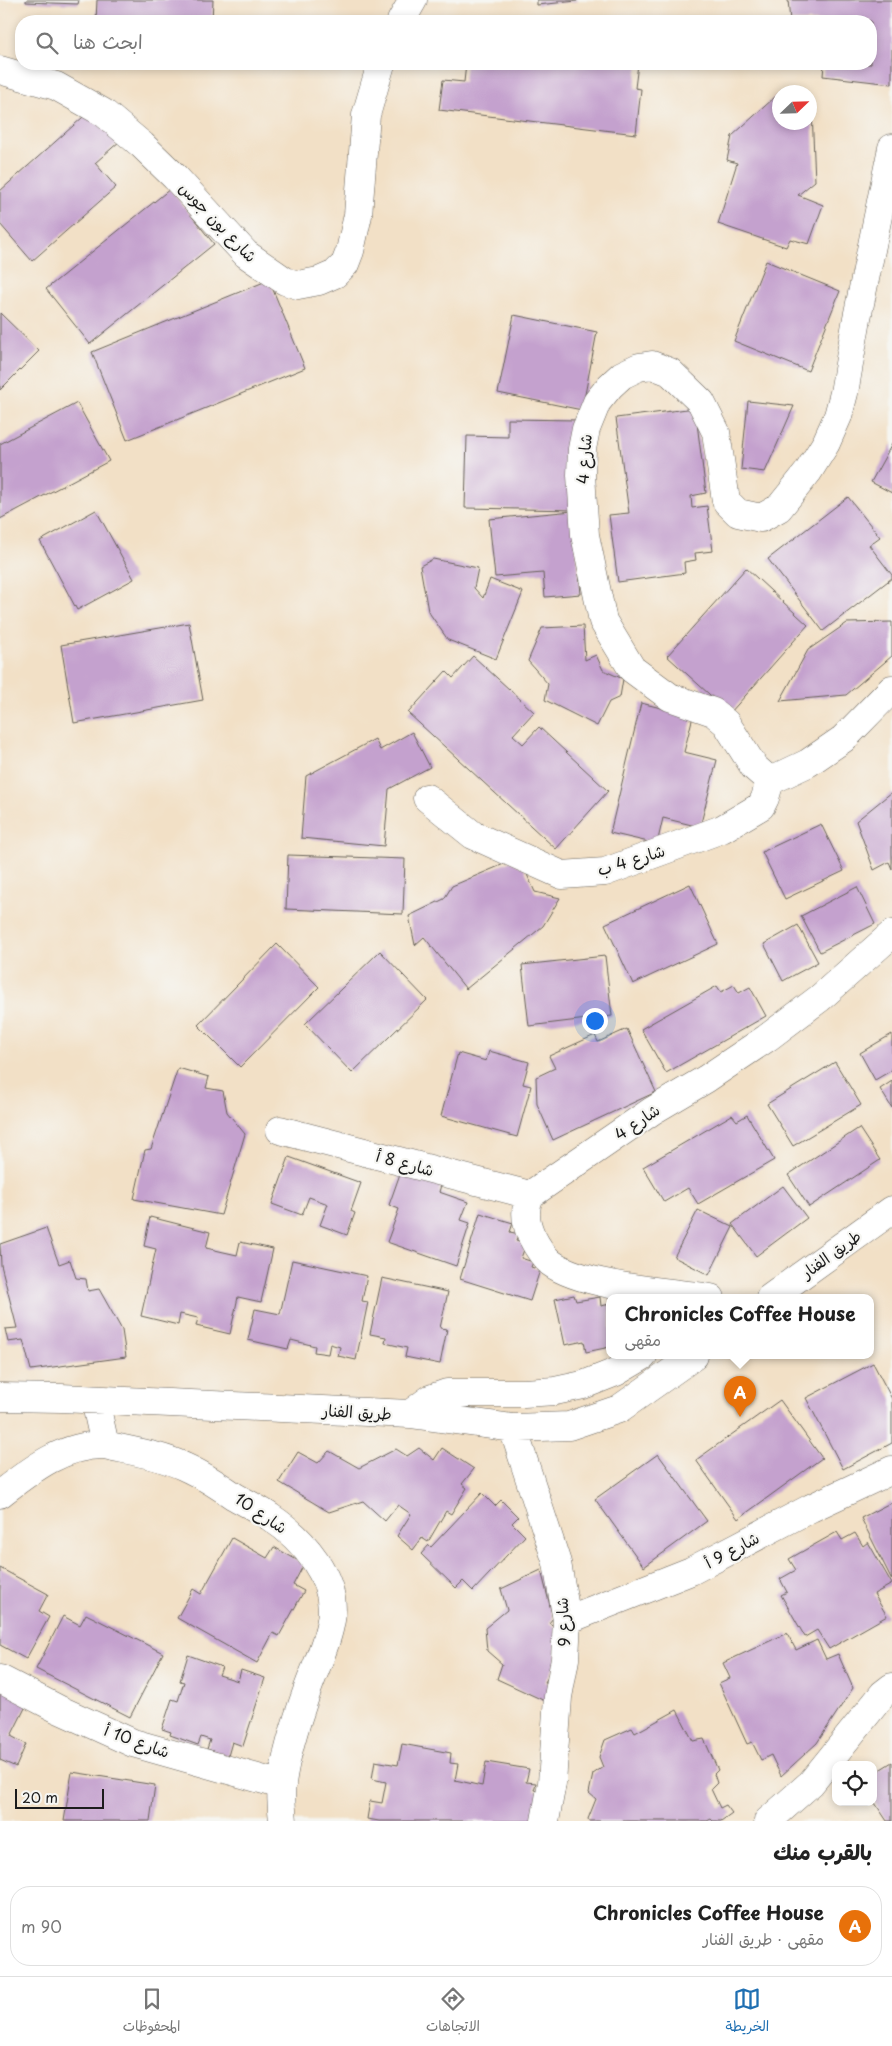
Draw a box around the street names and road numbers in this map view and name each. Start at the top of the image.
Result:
street label: شارع بون جوس [173,176,263,268]
street label: شارع 4 [569,433,598,485]
street label: شارع 4 ب [594,837,668,882]
street label: شارع 4 [609,1097,665,1146]
street label: شارع 8 أ [373,1143,437,1182]
street label: طريق الفنار [794,1223,866,1284]
street label: طريق الفنار [320,1397,392,1425]
street label: شارع 10 [230,1486,293,1539]
street label: شارع 9 أ [700,1525,763,1574]
street label: شارع 9 [549,1597,576,1647]
street label: شارع 10 أ [101,1717,173,1764]

